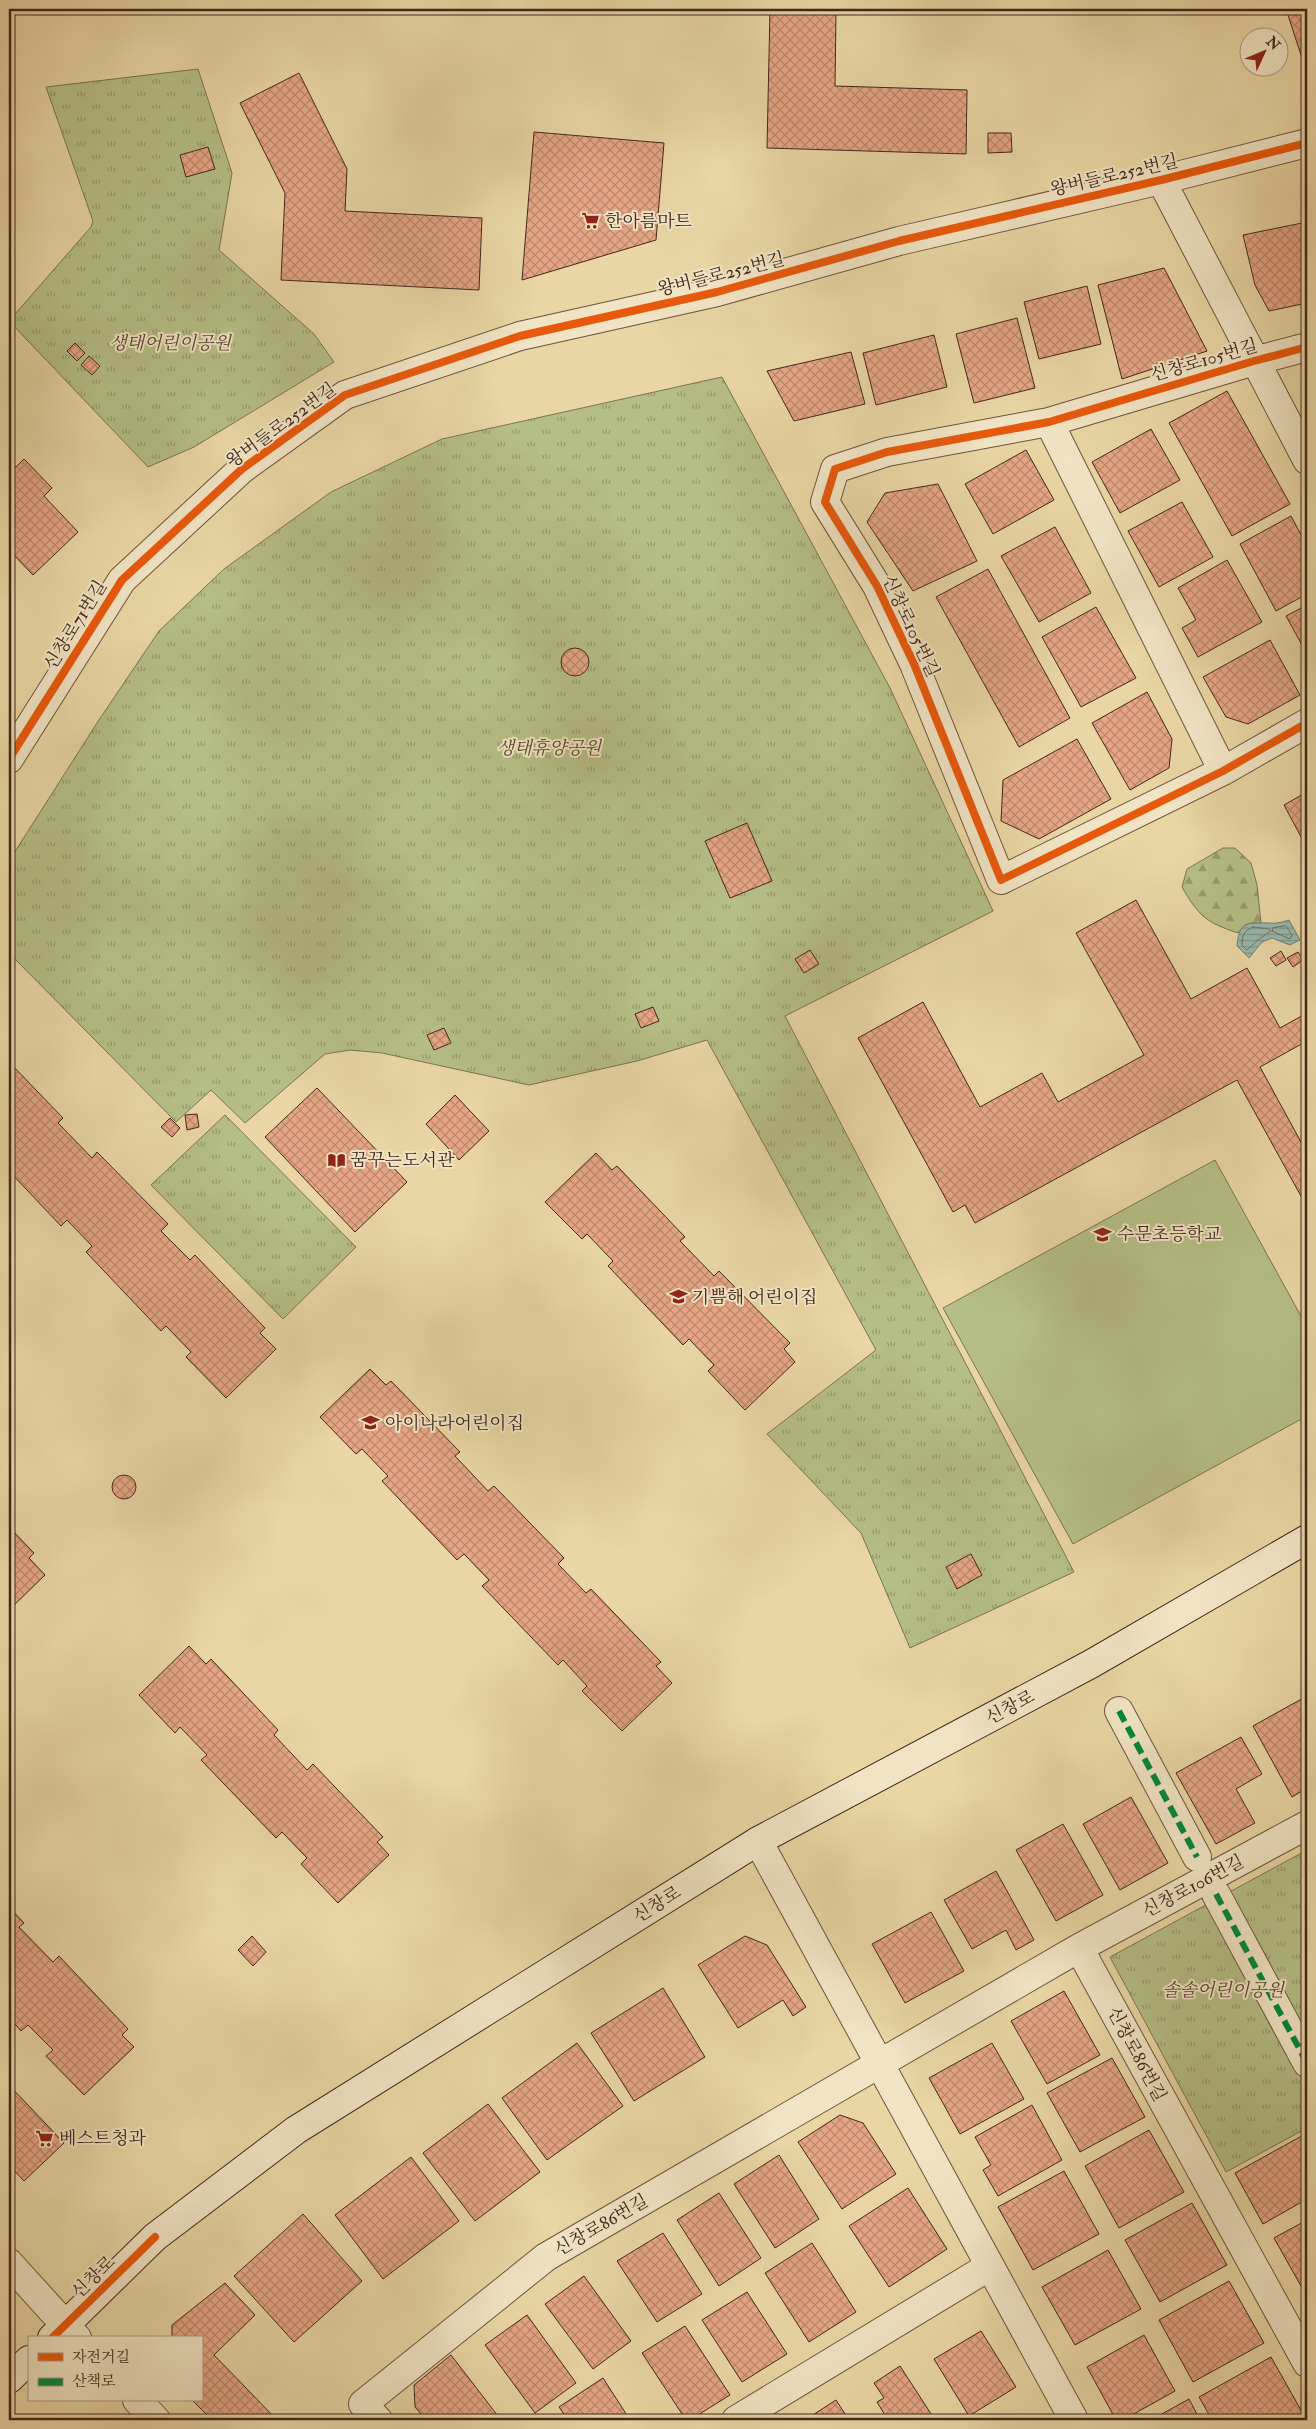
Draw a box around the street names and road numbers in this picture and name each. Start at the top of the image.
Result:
street label: 왕버들로252번길 [1048,150,1180,201]
street label: 왕버들로252번길 [655,248,787,301]
street label: 신창로105번길 [1148,334,1260,387]
street label: 왕버들로252번길 [222,378,341,473]
street label: 신창로105번길 [877,571,944,681]
street label: 신창로71번길 [39,576,112,674]
street label: 신창로 [982,1685,1039,1730]
street label: 신창로106번길 [1139,1850,1248,1923]
street label: 신창로 [629,1881,685,1928]
street label: 신창로86번길 [1102,2003,1171,2106]
street label: 신창로86번길 [550,2189,652,2262]
street label: 신창로 [67,2251,120,2304]

